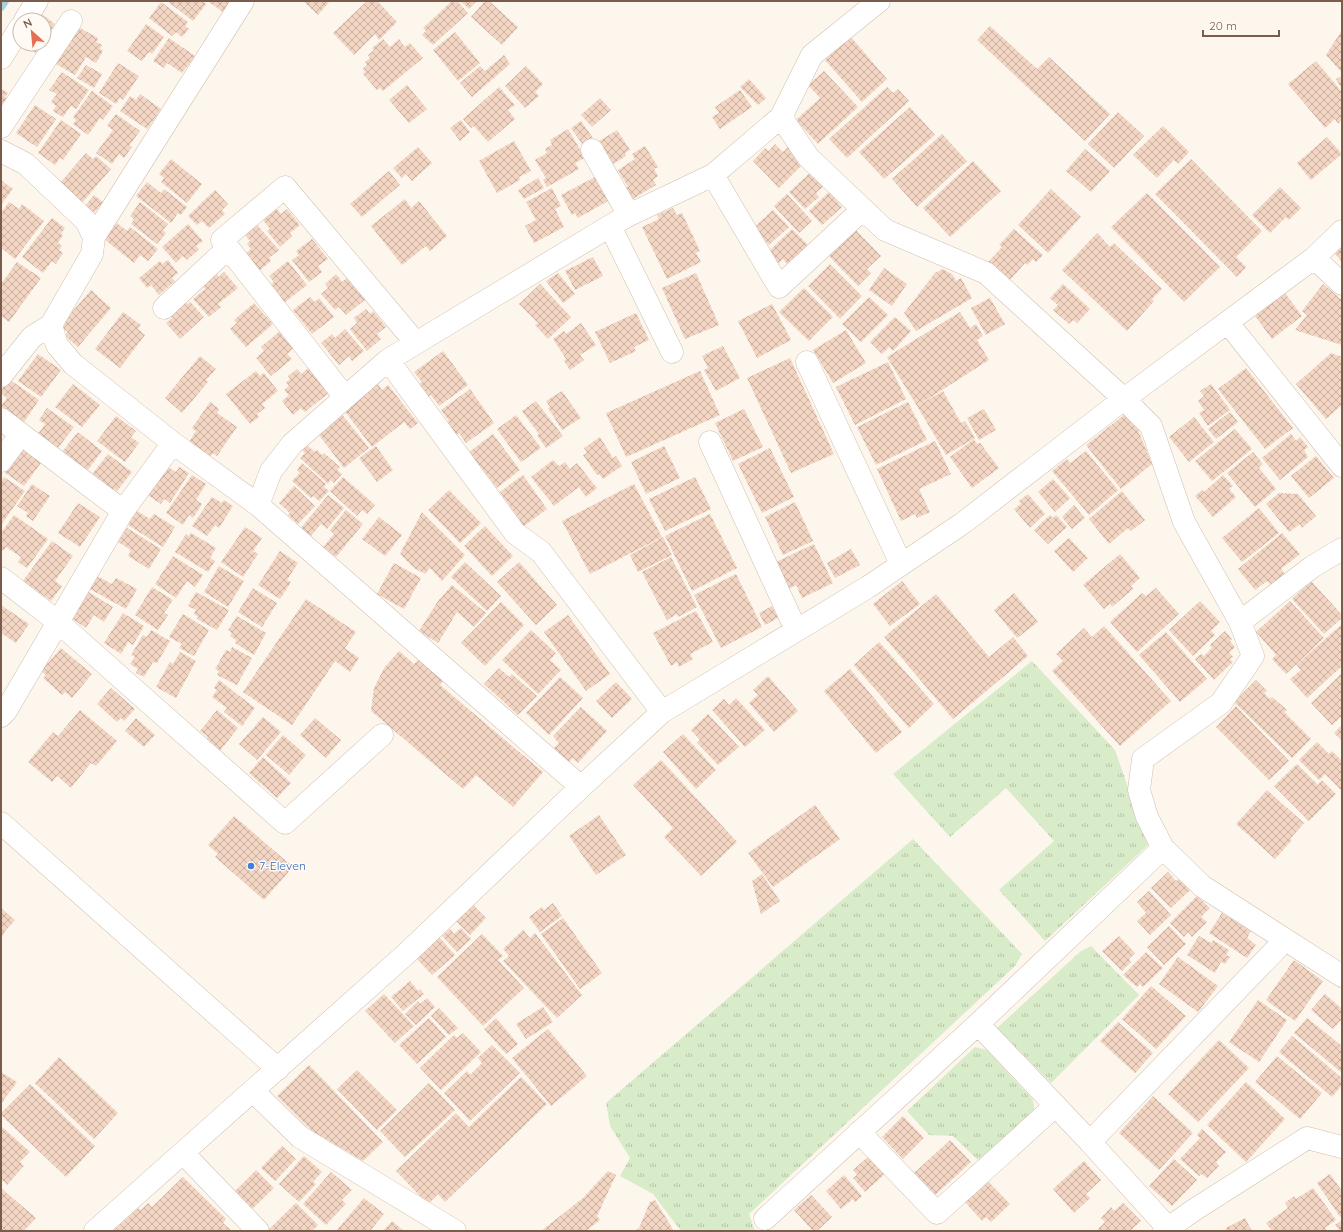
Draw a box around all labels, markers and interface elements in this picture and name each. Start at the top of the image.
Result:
north arrow [12,12,52,52]
scale bar [1203,12,1279,38]
text: N [21,15,34,31]
text: 20 m [1209,18,1237,33]
place label: 7-Eleven [259,858,306,873]
marker: 7-Eleven [246,861,256,871]

